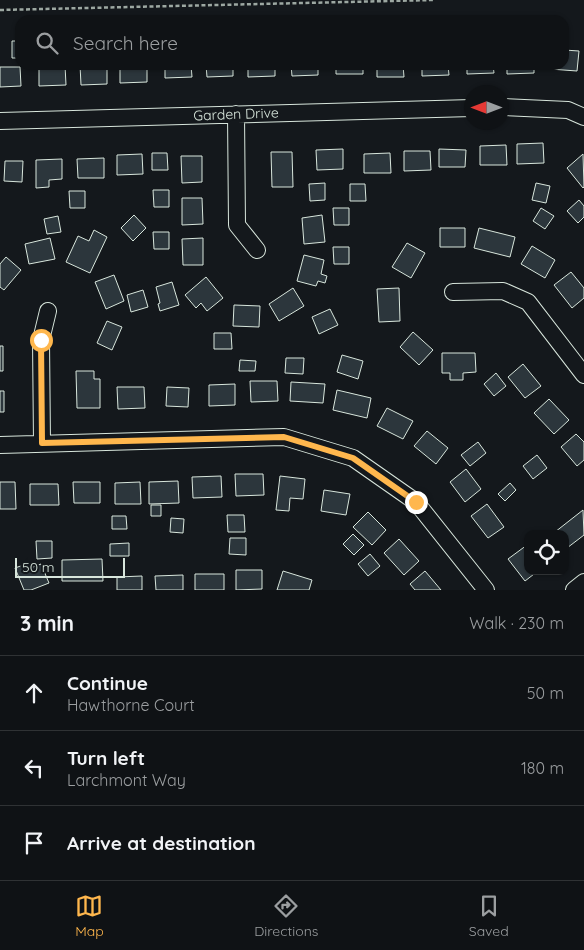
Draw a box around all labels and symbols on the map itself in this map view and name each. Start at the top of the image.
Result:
north arrow [464,85,509,130]
street label: Garden Drive [193,104,279,124]
route start [30,329,53,352]
route end [405,491,428,514]
scale bar [15,555,125,578]

